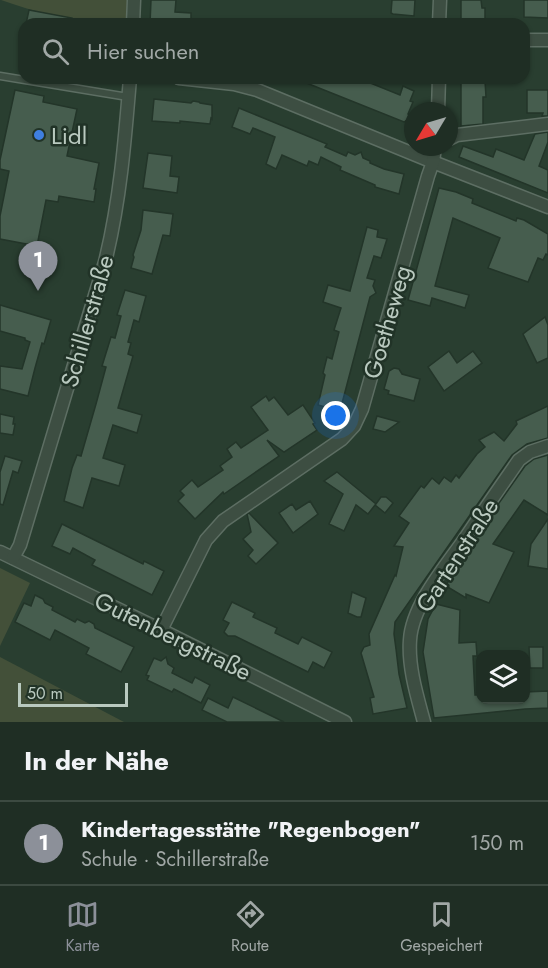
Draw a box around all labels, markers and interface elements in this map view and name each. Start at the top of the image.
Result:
search box [18,18,530,84]
icon: search [39,35,72,68]
text: Hier suchen [87,35,199,67]
north arrow [404,102,458,156]
place label: Lidl [51,118,87,153]
marker: Lidl [32,128,46,142]
pin: 1 [18,242,57,291]
street label: Schillerstraße [51,251,123,391]
street label: Goetheweg [354,261,420,383]
your location [321,401,350,430]
street label: Gartenstraße [407,491,507,619]
street label: Gutenbergstraße [89,583,257,689]
map controls [476,650,530,704]
button: layers [476,650,530,704]
scale bar [18,680,128,708]
text: 50 m [27,682,63,705]
text: In der Nähe [24,742,169,780]
text: Kindertagesstätte "Regenbogen" [81,813,420,845]
text: 1 [38,829,49,858]
text: 150 m [470,829,524,858]
text: Schule · Schillerstraße [81,845,269,874]
tab: Karte [66,898,100,957]
tab: Route [231,898,269,957]
tab: Gespeichert [400,898,482,957]

